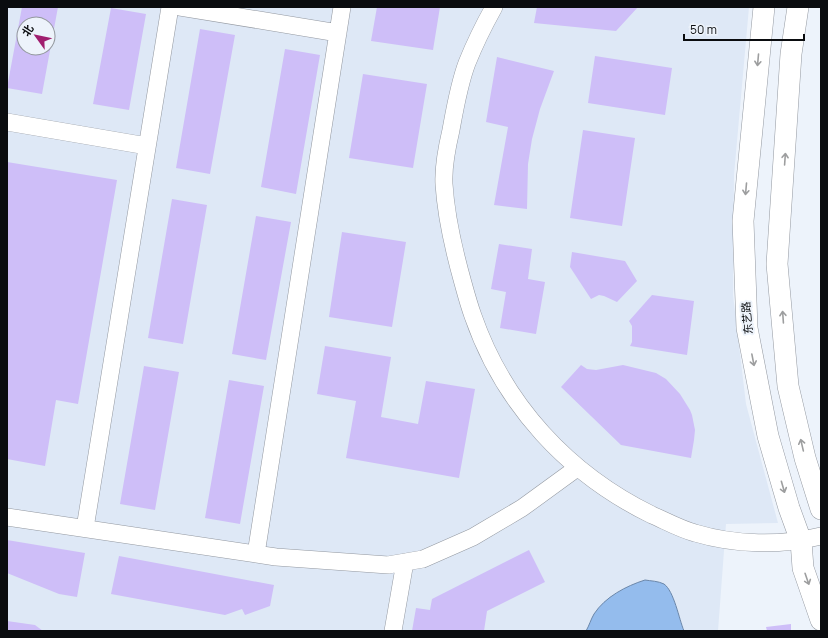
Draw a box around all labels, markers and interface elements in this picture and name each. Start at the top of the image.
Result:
north arrow [16,16,56,56]
scale bar [684,16,804,42]
text: 50 m [690,21,717,38]
text: 北 [18,22,36,39]
one-way arrow [755,53,762,66]
one-way arrow [781,153,788,166]
one-way arrow [742,182,750,195]
street label: 东艺路 [738,301,755,335]
one-way arrow [779,311,786,324]
one-way arrow [750,353,758,366]
one-way arrow [797,439,805,452]
one-way arrow [779,480,787,493]
one-way arrow [804,573,811,586]

